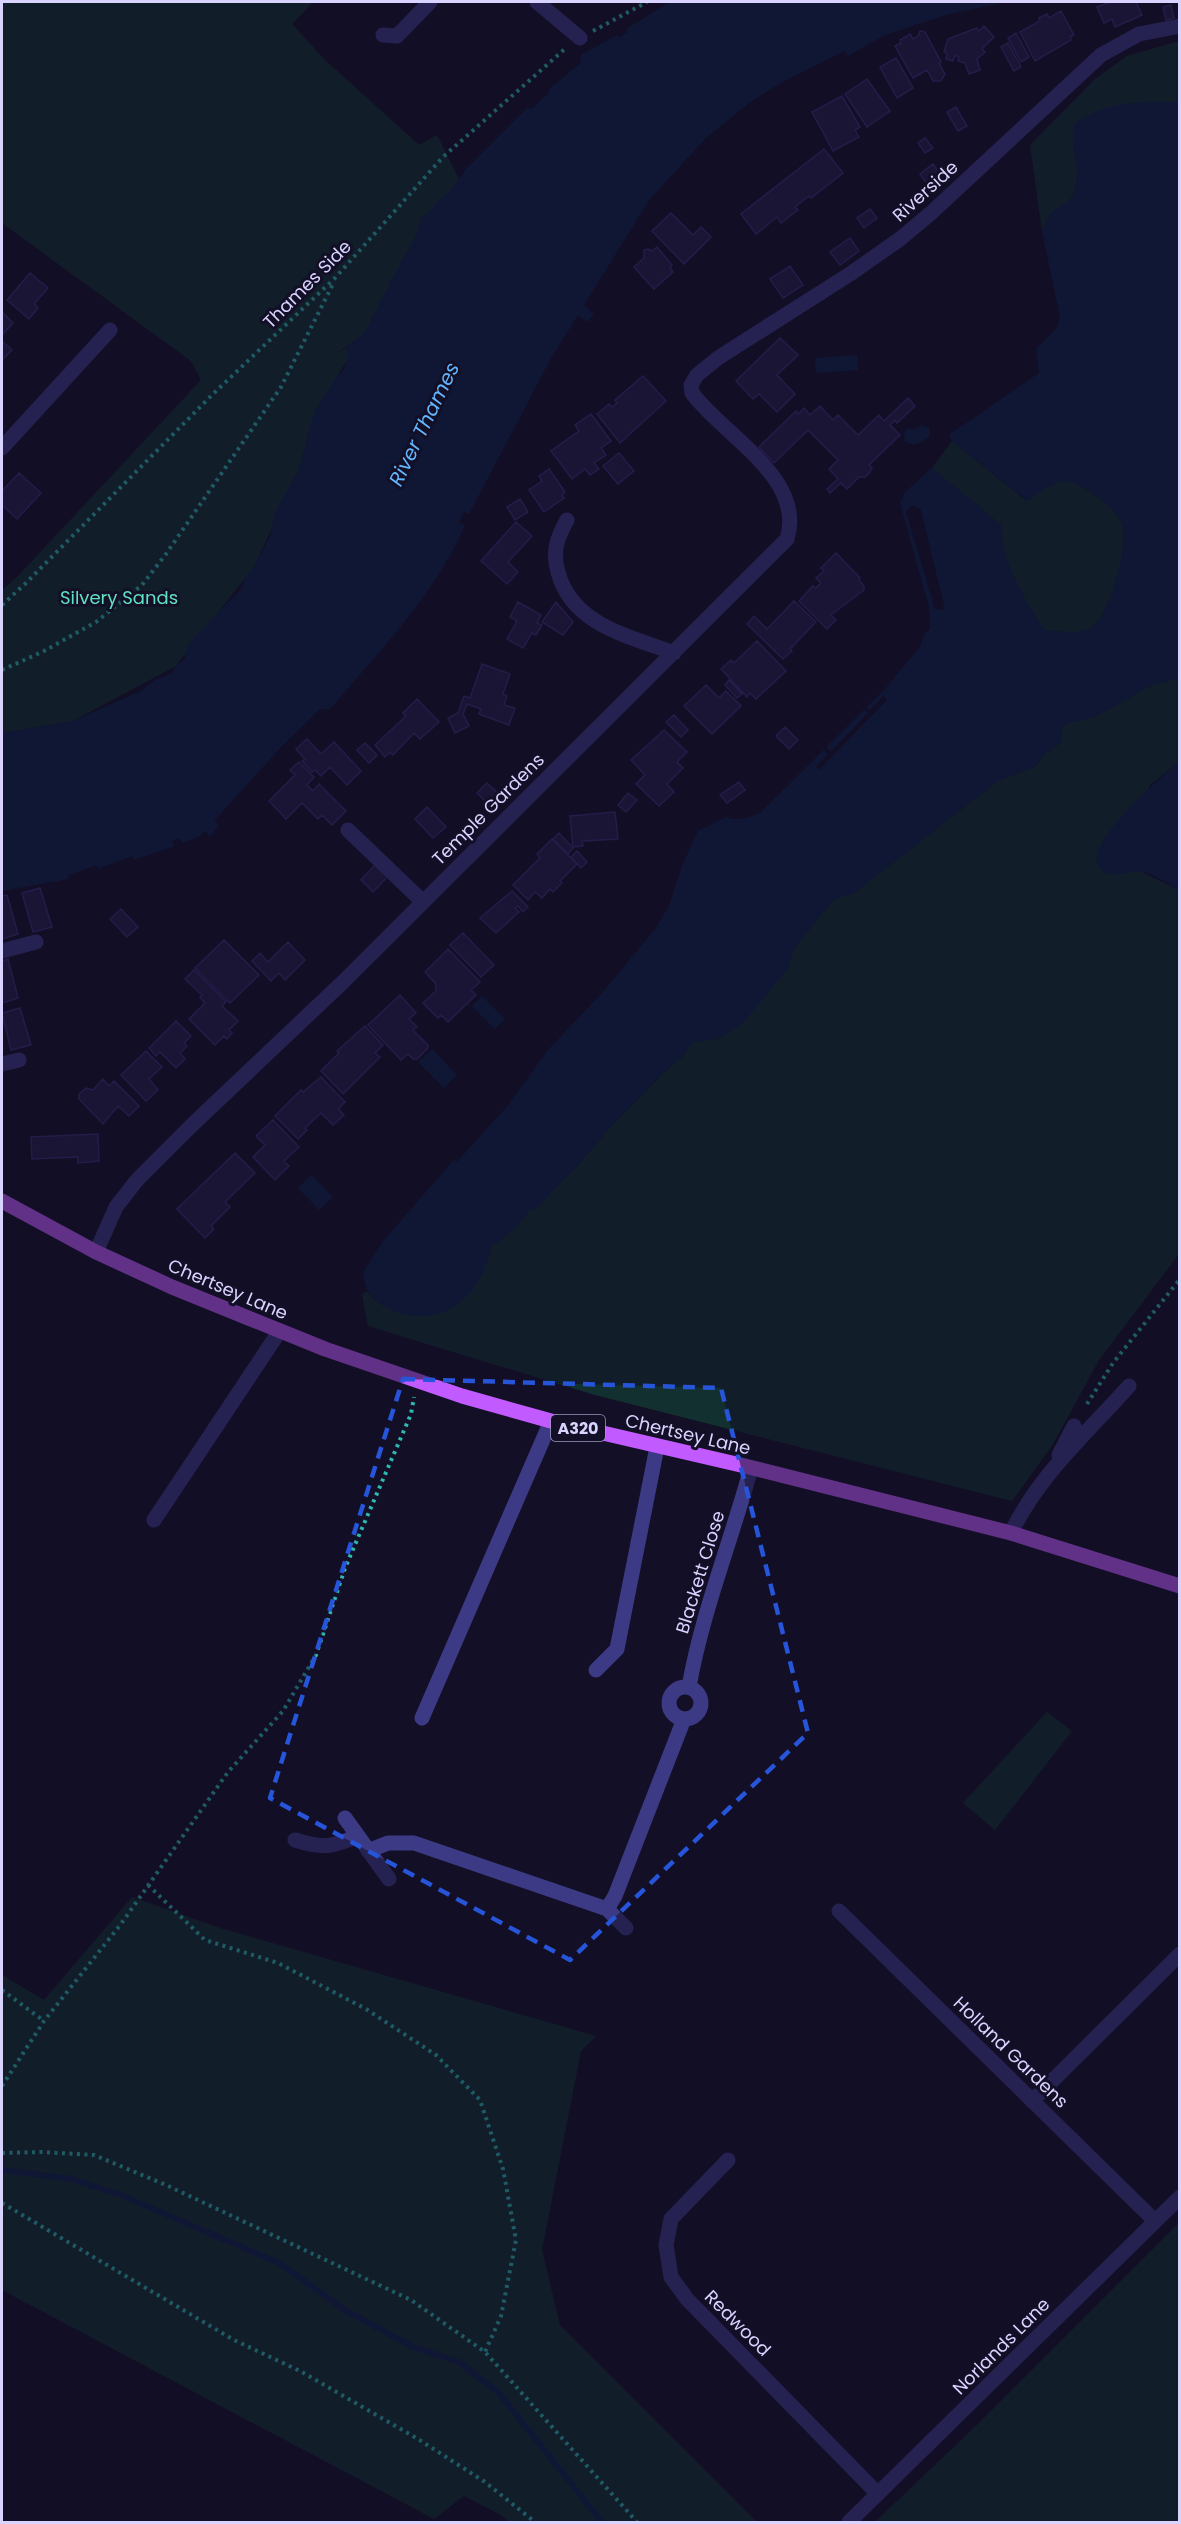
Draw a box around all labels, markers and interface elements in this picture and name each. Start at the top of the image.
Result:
street label: Riverside [887,155,963,227]
street label: Thames Side [257,234,357,334]
water label: River Thames [382,357,466,491]
park label: Silvery Sands [60,585,178,610]
street label: Temple Gardens [426,747,550,871]
street label: Chertsey Lane [164,1252,292,1326]
street label: Chertsey Lane [623,1407,753,1461]
road number: A320 [551,1415,605,1441]
street label: Blackett Close [669,1507,731,1637]
street label: Holland Gardens [948,1991,1074,2113]
street label: Redwood [699,2284,777,2362]
street label: Norlands Lane [947,2292,1055,2400]

